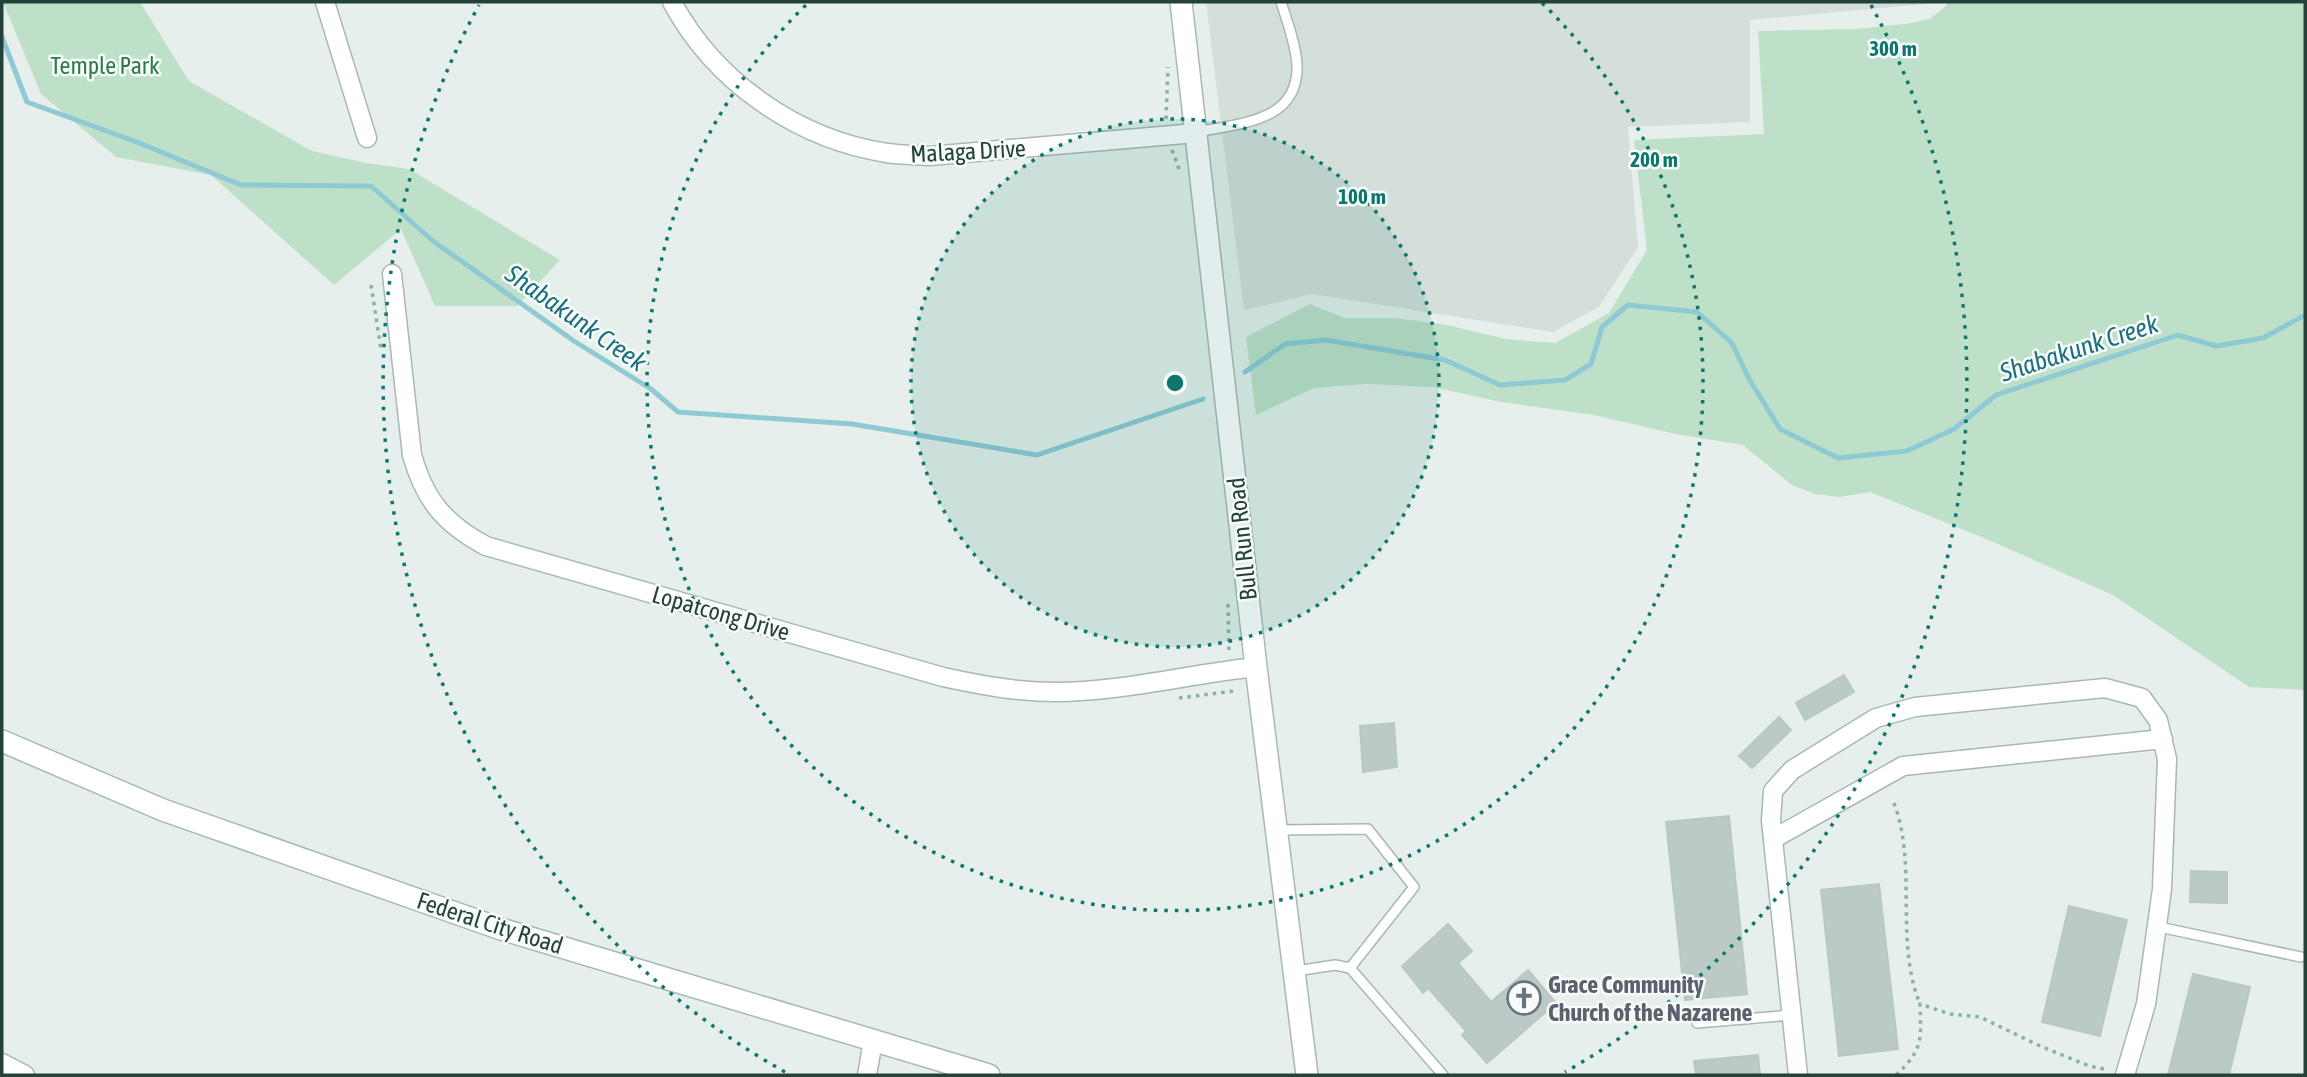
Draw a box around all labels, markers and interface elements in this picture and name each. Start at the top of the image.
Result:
text: 300 m [1869,36,1917,60]
park label: Temple Park [50,52,160,79]
street label: Malaga Drive [910,134,1026,168]
text: 200 m [1630,147,1678,171]
text: 100 m [1338,184,1386,208]
water label: Shabakunk Creek [499,258,653,378]
water label: Shabakunk Creek [1995,308,2163,388]
centre of rings [1163,371,1187,395]
street label: Bull Run Road [1222,476,1262,602]
street label: Lopatcong Drive [649,580,793,646]
street label: Federal City Road [414,887,566,959]
place label: Grace Community Church of the Nazarene [1548,971,1753,1026]
church icon: Grace Community Church of the Nazarene [1505,979,1543,1017]

